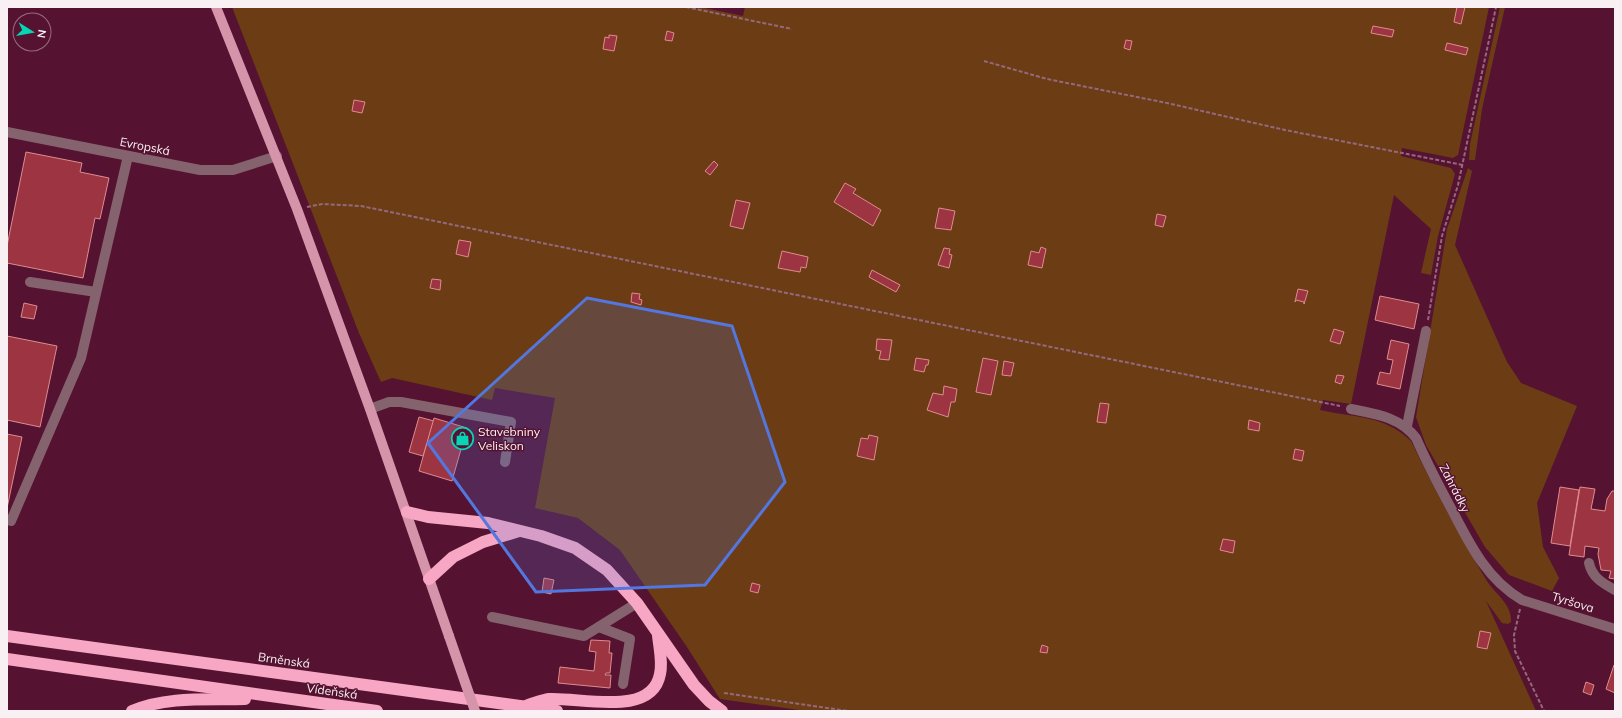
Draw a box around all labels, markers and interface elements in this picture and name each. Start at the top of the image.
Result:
north arrow [12,12,52,52]
text: N [34,28,49,39]
street label: Evropská [119,134,171,158]
place label: Stavebniny Veliskon [478,424,541,453]
shop icon: Stavebniny Veliskon [450,425,476,451]
street label: Zahrádky [1436,461,1474,515]
street label: Tyršova [1550,588,1596,616]
street label: Brněnská [257,649,311,671]
street label: Vídeňská [306,680,358,702]

